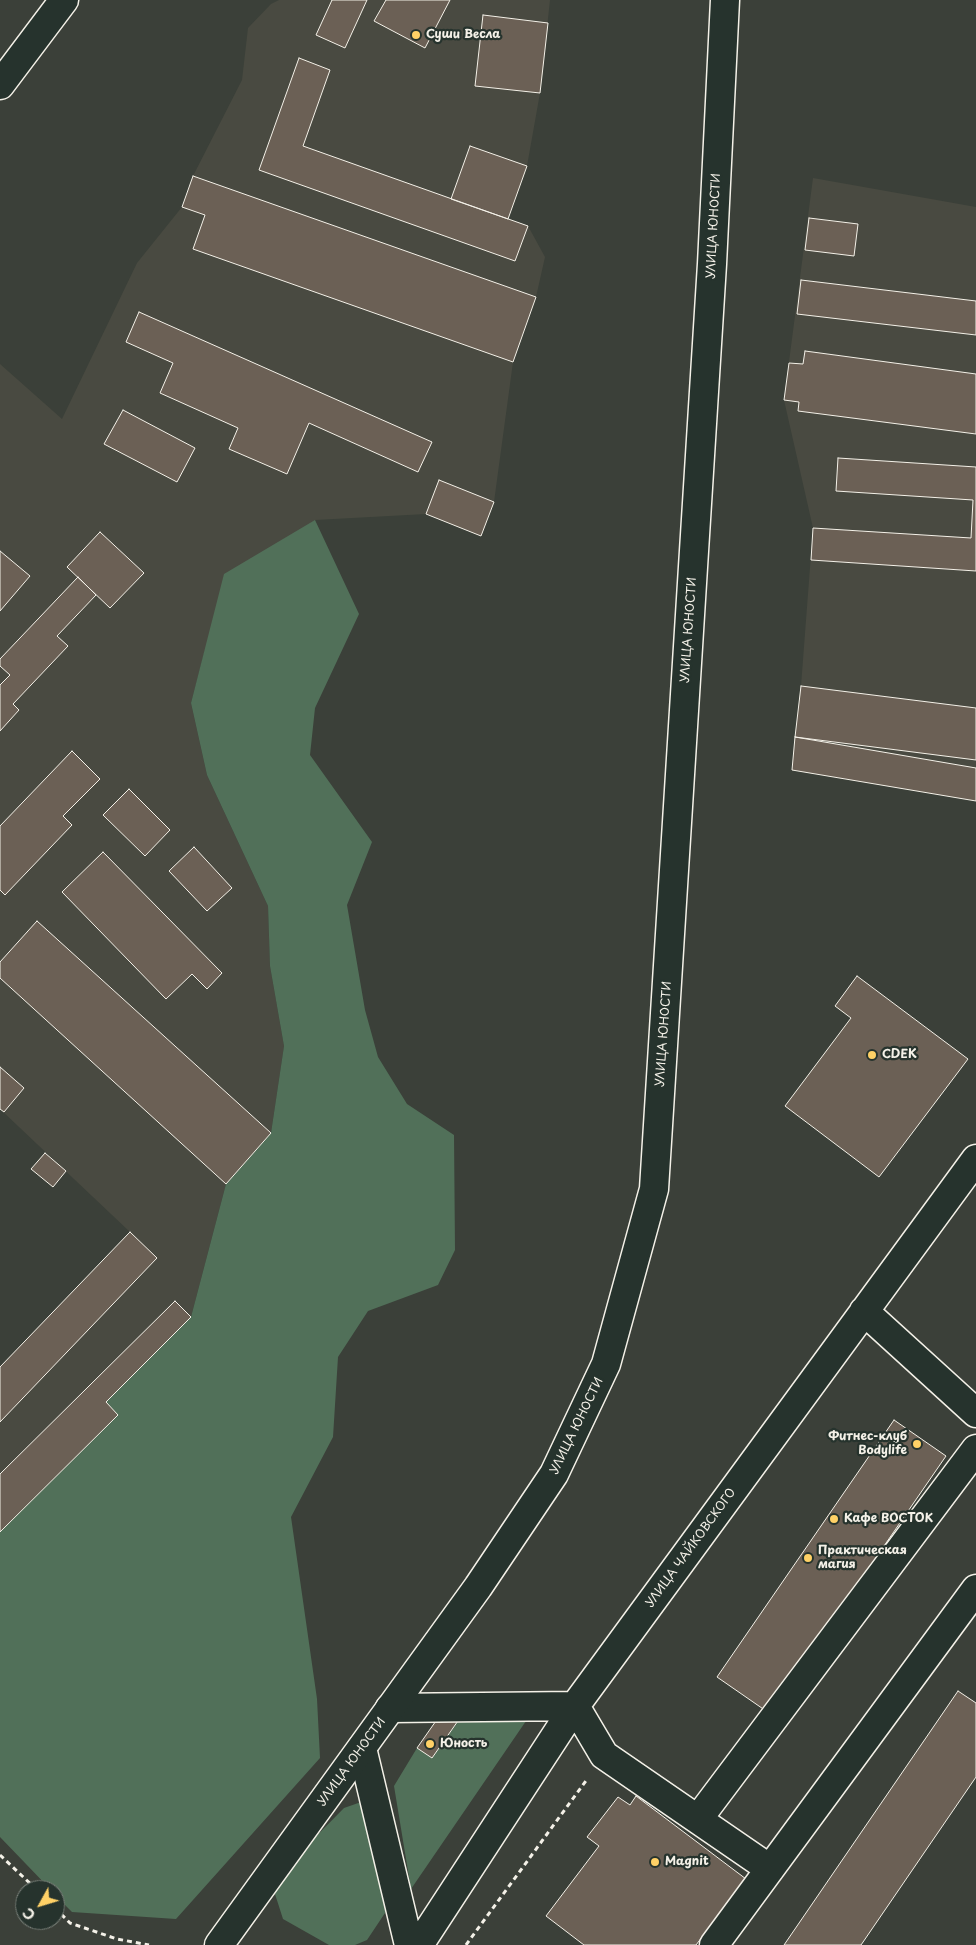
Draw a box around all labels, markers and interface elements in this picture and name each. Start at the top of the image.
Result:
place label: Суши Весла [426,28,500,42]
marker: Суши Весла [410,29,422,41]
street label: УЛИЦА ЮНОСТИ [704,173,724,279]
street label: УЛИЦА ЮНОСТИ [678,577,700,683]
street label: УЛИЦА ЮНОСТИ [653,981,675,1087]
place label: CDEK [882,1048,917,1062]
marker: CDEK [866,1049,878,1061]
street label: УЛИЦА ЮНОСТИ [547,1375,607,1477]
place label: Фитнес-клуб Bodylife [828,1430,907,1458]
marker: Фитнес-клуб Bodylife [911,1438,923,1450]
street label: УЛИЦА ЧАЙКОВСКОГО [643,1486,739,1610]
place label: Кафе ВОСТОК [844,1512,933,1526]
marker: Кафе ВОСТОК [828,1513,840,1525]
place label: Практическая магия [818,1544,907,1572]
marker: Практическая магия [802,1552,814,1564]
street label: УЛИЦА ЮНОСТИ [315,1715,389,1809]
place label: Юность [440,1737,487,1751]
marker: Юность [424,1738,436,1750]
place label: Magnit [665,1855,709,1869]
marker: Magnit [649,1856,661,1868]
north arrow [15,1880,65,1930]
text: С [17,1903,40,1925]

